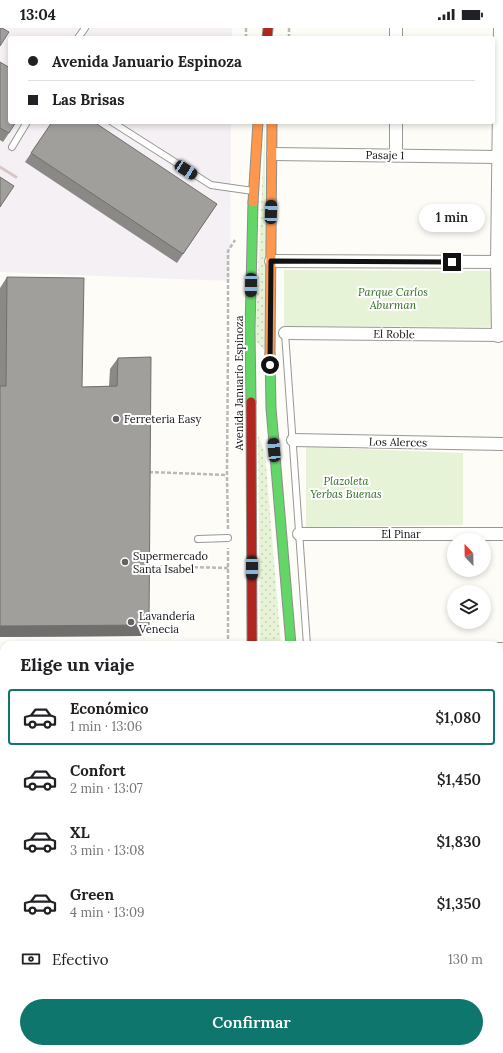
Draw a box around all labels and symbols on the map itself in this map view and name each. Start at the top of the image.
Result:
street label: Pasaje 1 [365,148,405,162]
car [173,158,199,182]
car [265,200,277,224]
callout: 1 min [419,204,485,232]
route end [443,253,461,271]
car [245,273,257,297]
park label: Parque Carlos Aburman [358,285,428,312]
street label: Avenida Januario Espinoza [232,315,246,451]
street label: El Roble [373,327,415,341]
route start [261,356,279,374]
place label: Ferreteria Easy [124,412,201,426]
marker: Ferreteria Easy [111,414,121,424]
street label: Los Alerces [369,434,427,450]
car [267,438,281,462]
park label: Plazoleta Yerbas Buenas [310,474,382,501]
street label: El Pinar [381,527,421,541]
north arrow [447,533,491,577]
place label: Supermercado Santa Isabel [133,549,208,576]
car [246,556,258,580]
marker: Supermercado Santa Isabel [120,557,130,567]
place label: Lavandería Venecia [138,609,195,636]
marker: Lavandería Venecia [126,617,136,627]

